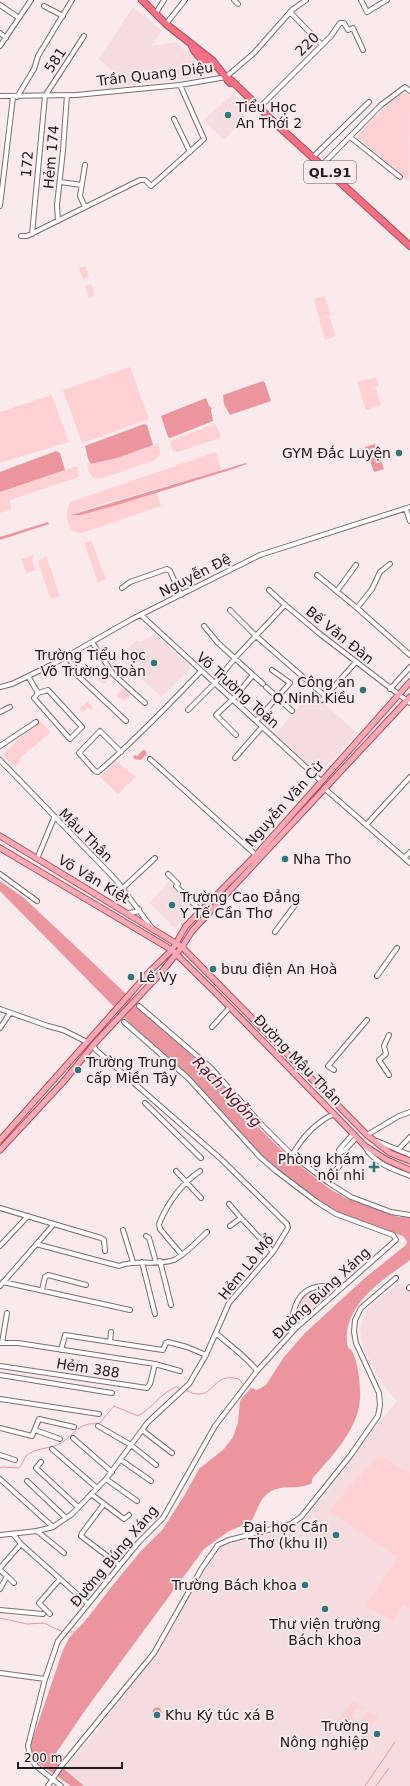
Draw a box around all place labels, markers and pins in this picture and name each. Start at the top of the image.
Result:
place label: Tiểu Học An Thới 2 [235,99,302,131]
marker: Tiểu Học An Thới 2 [223,110,233,120]
place label: GYM Đắc Luyện [282,445,391,461]
marker: GYM Đắc Luyện [394,448,404,458]
place label: Trường Tiểu học Võ Trường Toàn [34,647,146,679]
marker: Trường Tiểu học Võ Trường Toàn [149,658,159,668]
place label: Công an Q.Ninh Kiều [272,674,355,706]
marker: Công an Q.Ninh Kiều [358,685,368,695]
place label: Nha Tho [293,851,351,867]
marker: Nha Tho [280,854,290,864]
place label: Trường Cao Đẳng Y Tế Cần Thơ [179,889,300,921]
marker: Trường Cao Đẳng Y Tế Cần Thơ [167,900,177,910]
place label: bưu điện An Hoà [221,961,337,977]
marker: bưu điện An Hoà [208,964,218,974]
place label: Lê Vy [139,969,177,985]
marker: Lê Vy [126,972,136,982]
place label: Trường Trung cấp Miền Tây [85,1054,177,1086]
marker: Trường Trung cấp Miền Tây [73,1065,83,1075]
place label: Phòng khám nội nhi [278,1151,365,1183]
marker: Phòng khám nội nhi [368,1161,380,1173]
place label: Đại học Cần Thơ (khu II) [243,1519,328,1551]
marker: Đại học Cần Thơ (khu II) [331,1530,341,1540]
place label: Trường Bách khoa [171,1577,297,1593]
marker: Trường Bách khoa [300,1580,310,1590]
marker: Thư viện trường Bách khoa [320,1604,330,1614]
place label: Thư viện trường Bách khoa [268,1616,381,1648]
place label: Khu Ký túc xá B [165,1707,275,1723]
marker: Khu Ký túc xá B [152,1710,162,1720]
place label: Trường Nông nghiệp [280,1718,369,1750]
marker: Trường Nông nghiệp [372,1729,382,1739]

